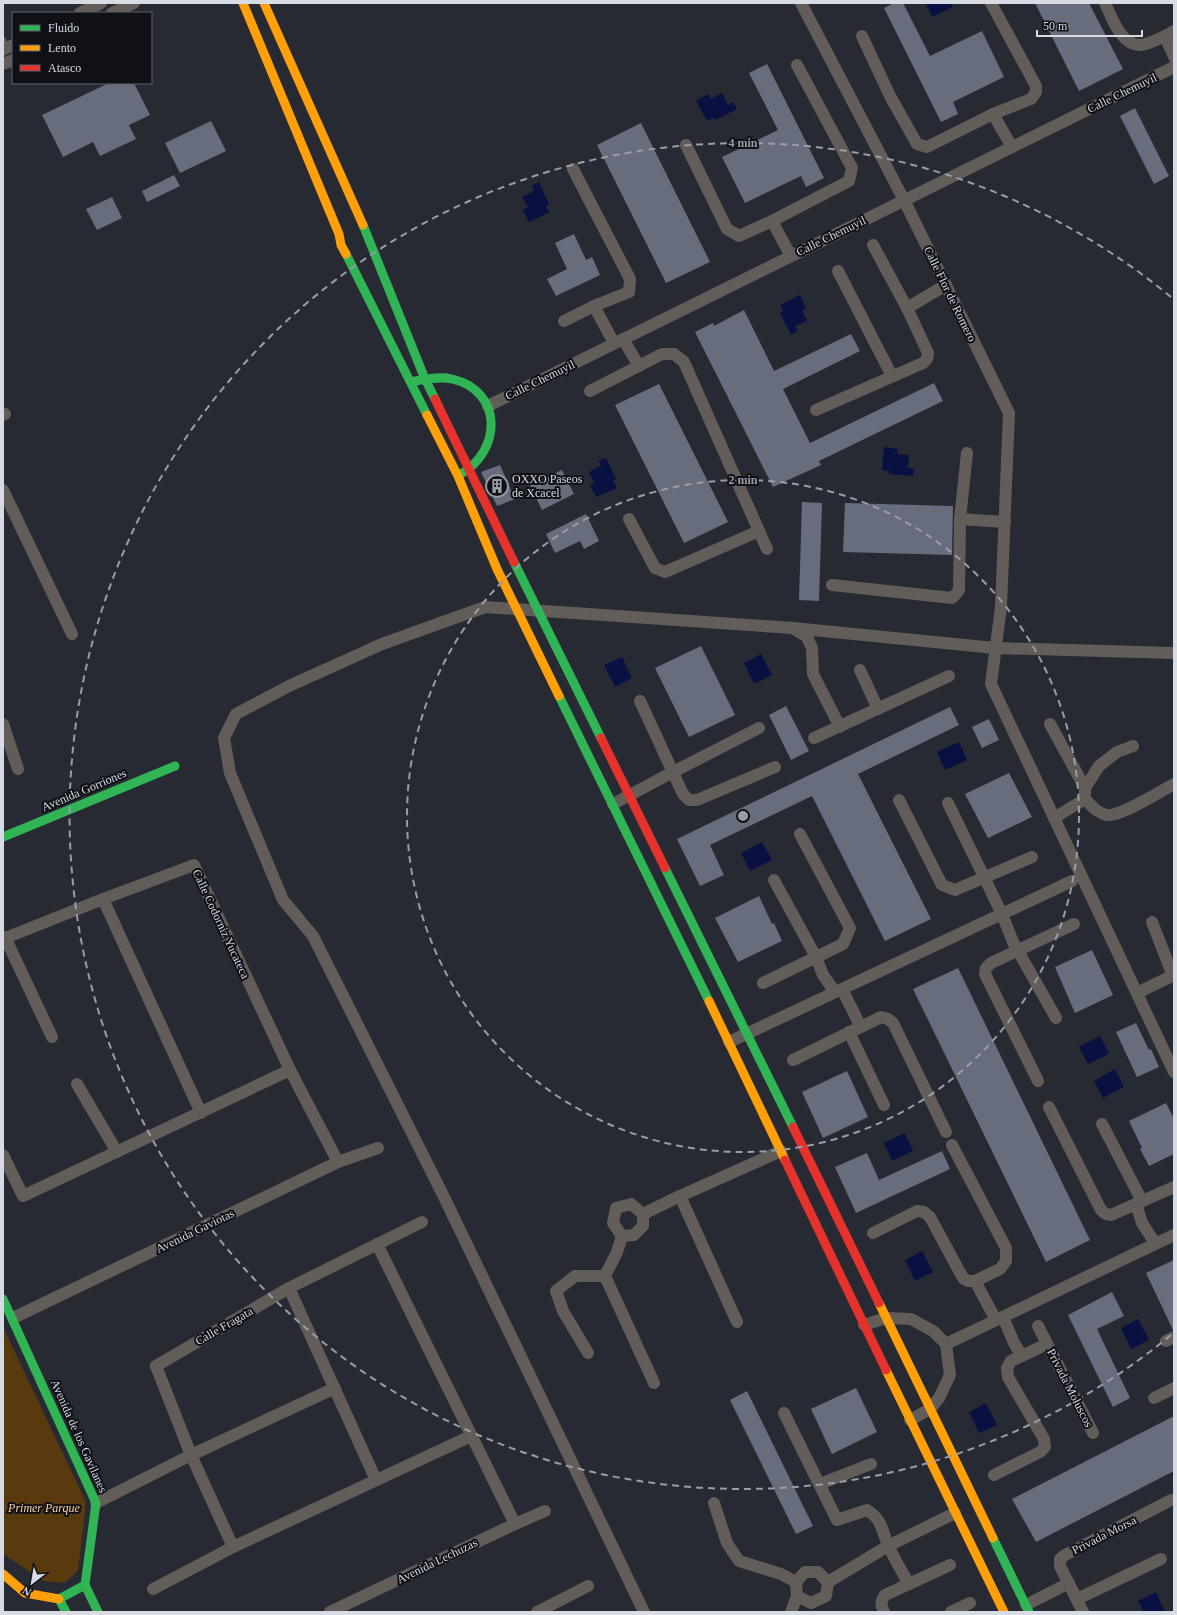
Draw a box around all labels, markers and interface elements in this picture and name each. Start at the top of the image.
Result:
legend [12,12,152,84]
scale bar [1037,12,1142,38]
text: 50 m [1043,19,1068,33]
text: Fluido [48,21,79,35]
text: Lento [48,41,76,55]
text: Atasco [48,61,81,75]
street label: Calle Chemuyil [1085,70,1160,116]
text: 4 min [728,136,758,150]
street label: Calle Chemuyil [794,213,869,259]
street label: Calle Flor de Romero [921,244,979,344]
street label: Calle Chemuyil [503,357,578,403]
place label: OXXO Paseos de Xcacel [512,472,583,500]
building icon: OXXO Paseos de Xcacel [484,473,510,499]
text: 2 min [728,473,758,487]
street label: Avenida Gorriones [39,766,129,814]
centre of rings [736,809,750,823]
street label: Calle Codorniz Yucateca [190,867,253,981]
street label: Avenida Gaviotas [154,1206,237,1256]
street label: Calle Fragata [193,1304,256,1348]
street label: Privada Moluscos [1044,1346,1096,1430]
street label: Avenida de los Gavilanes [48,1377,110,1495]
park label: Primer Parque [7,1501,81,1515]
street label: Privada Morsa [1069,1512,1139,1557]
street label: Avenida Lechuzas [394,1535,480,1587]
north arrow [12,1563,52,1603]
text: N [20,1584,33,1599]

